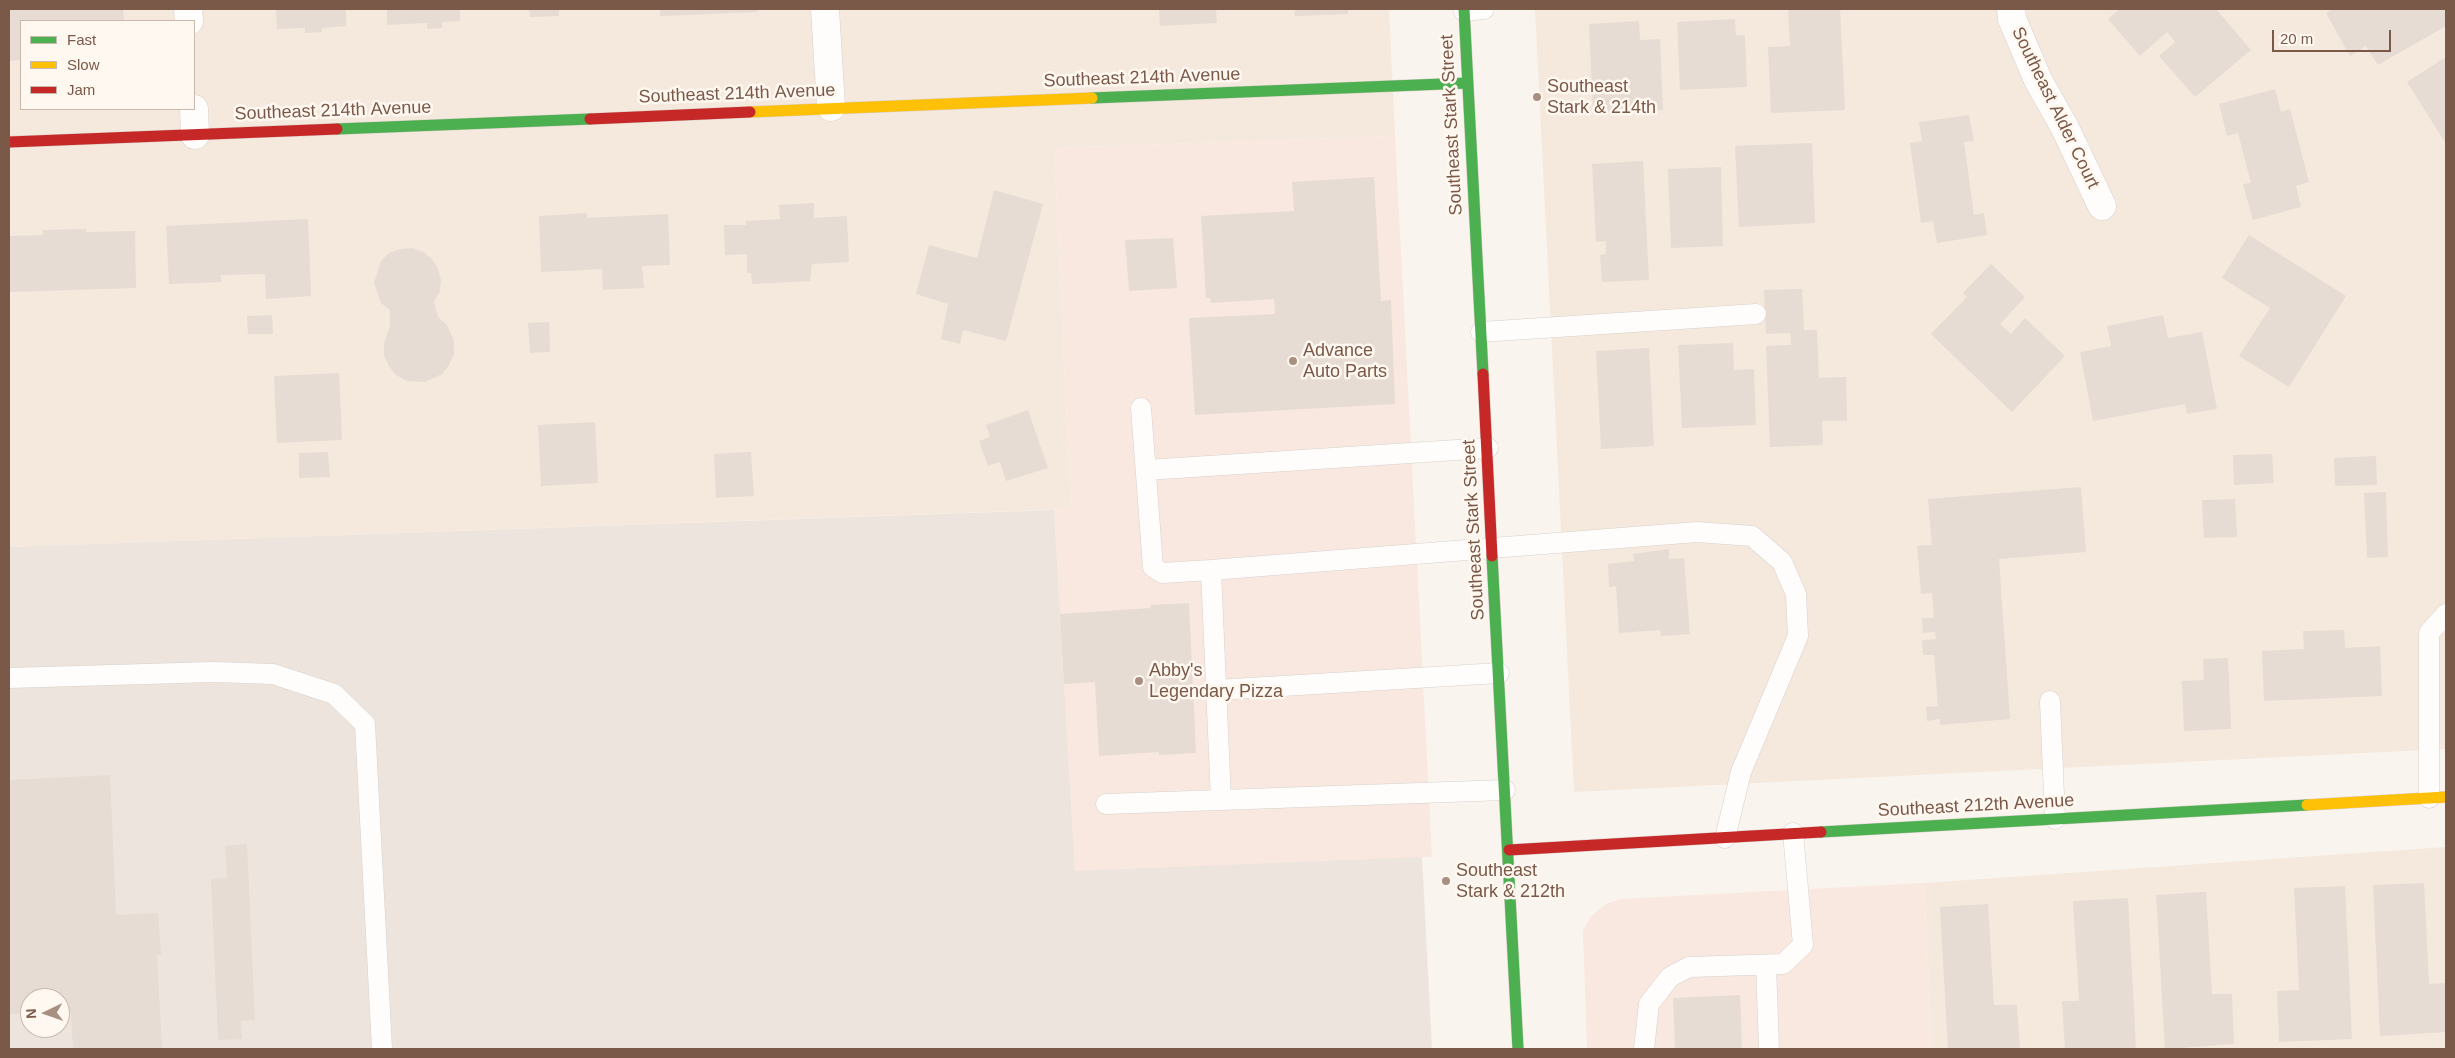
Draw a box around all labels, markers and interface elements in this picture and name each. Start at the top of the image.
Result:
legend [20,20,195,110]
scale bar [2275,20,2394,52]
street label: Southeast Alder Court [2006,24,2104,192]
text: 20 m [2280,30,2313,47]
text: Fast [67,31,96,48]
street label: Southeast Stark Street [1436,34,1468,216]
text: Slow [67,56,100,73]
street label: Southeast 214th Avenue [1043,64,1241,92]
place label: Southeast Stark & 214th [1547,76,1656,118]
street label: Southeast 214th Avenue [638,80,836,108]
text: Jam [67,81,95,98]
marker: Southeast Stark & 214th [1531,91,1543,103]
street label: Southeast 214th Avenue [234,97,432,125]
place label: Advance Auto Parts [1303,340,1387,382]
marker: Advance Auto Parts [1287,355,1299,367]
street label: Southeast Stark Street [1458,439,1490,621]
place label: Abby's Legendary Pizza [1149,660,1283,702]
marker: Abby's Legendary Pizza [1133,675,1145,687]
street label: Southeast 212th Avenue [1877,790,2075,822]
place label: Southeast Stark & 212th [1456,860,1565,902]
marker: Southeast Stark & 212th [1440,875,1452,887]
north arrow [20,988,70,1038]
text: N [23,1008,39,1019]

